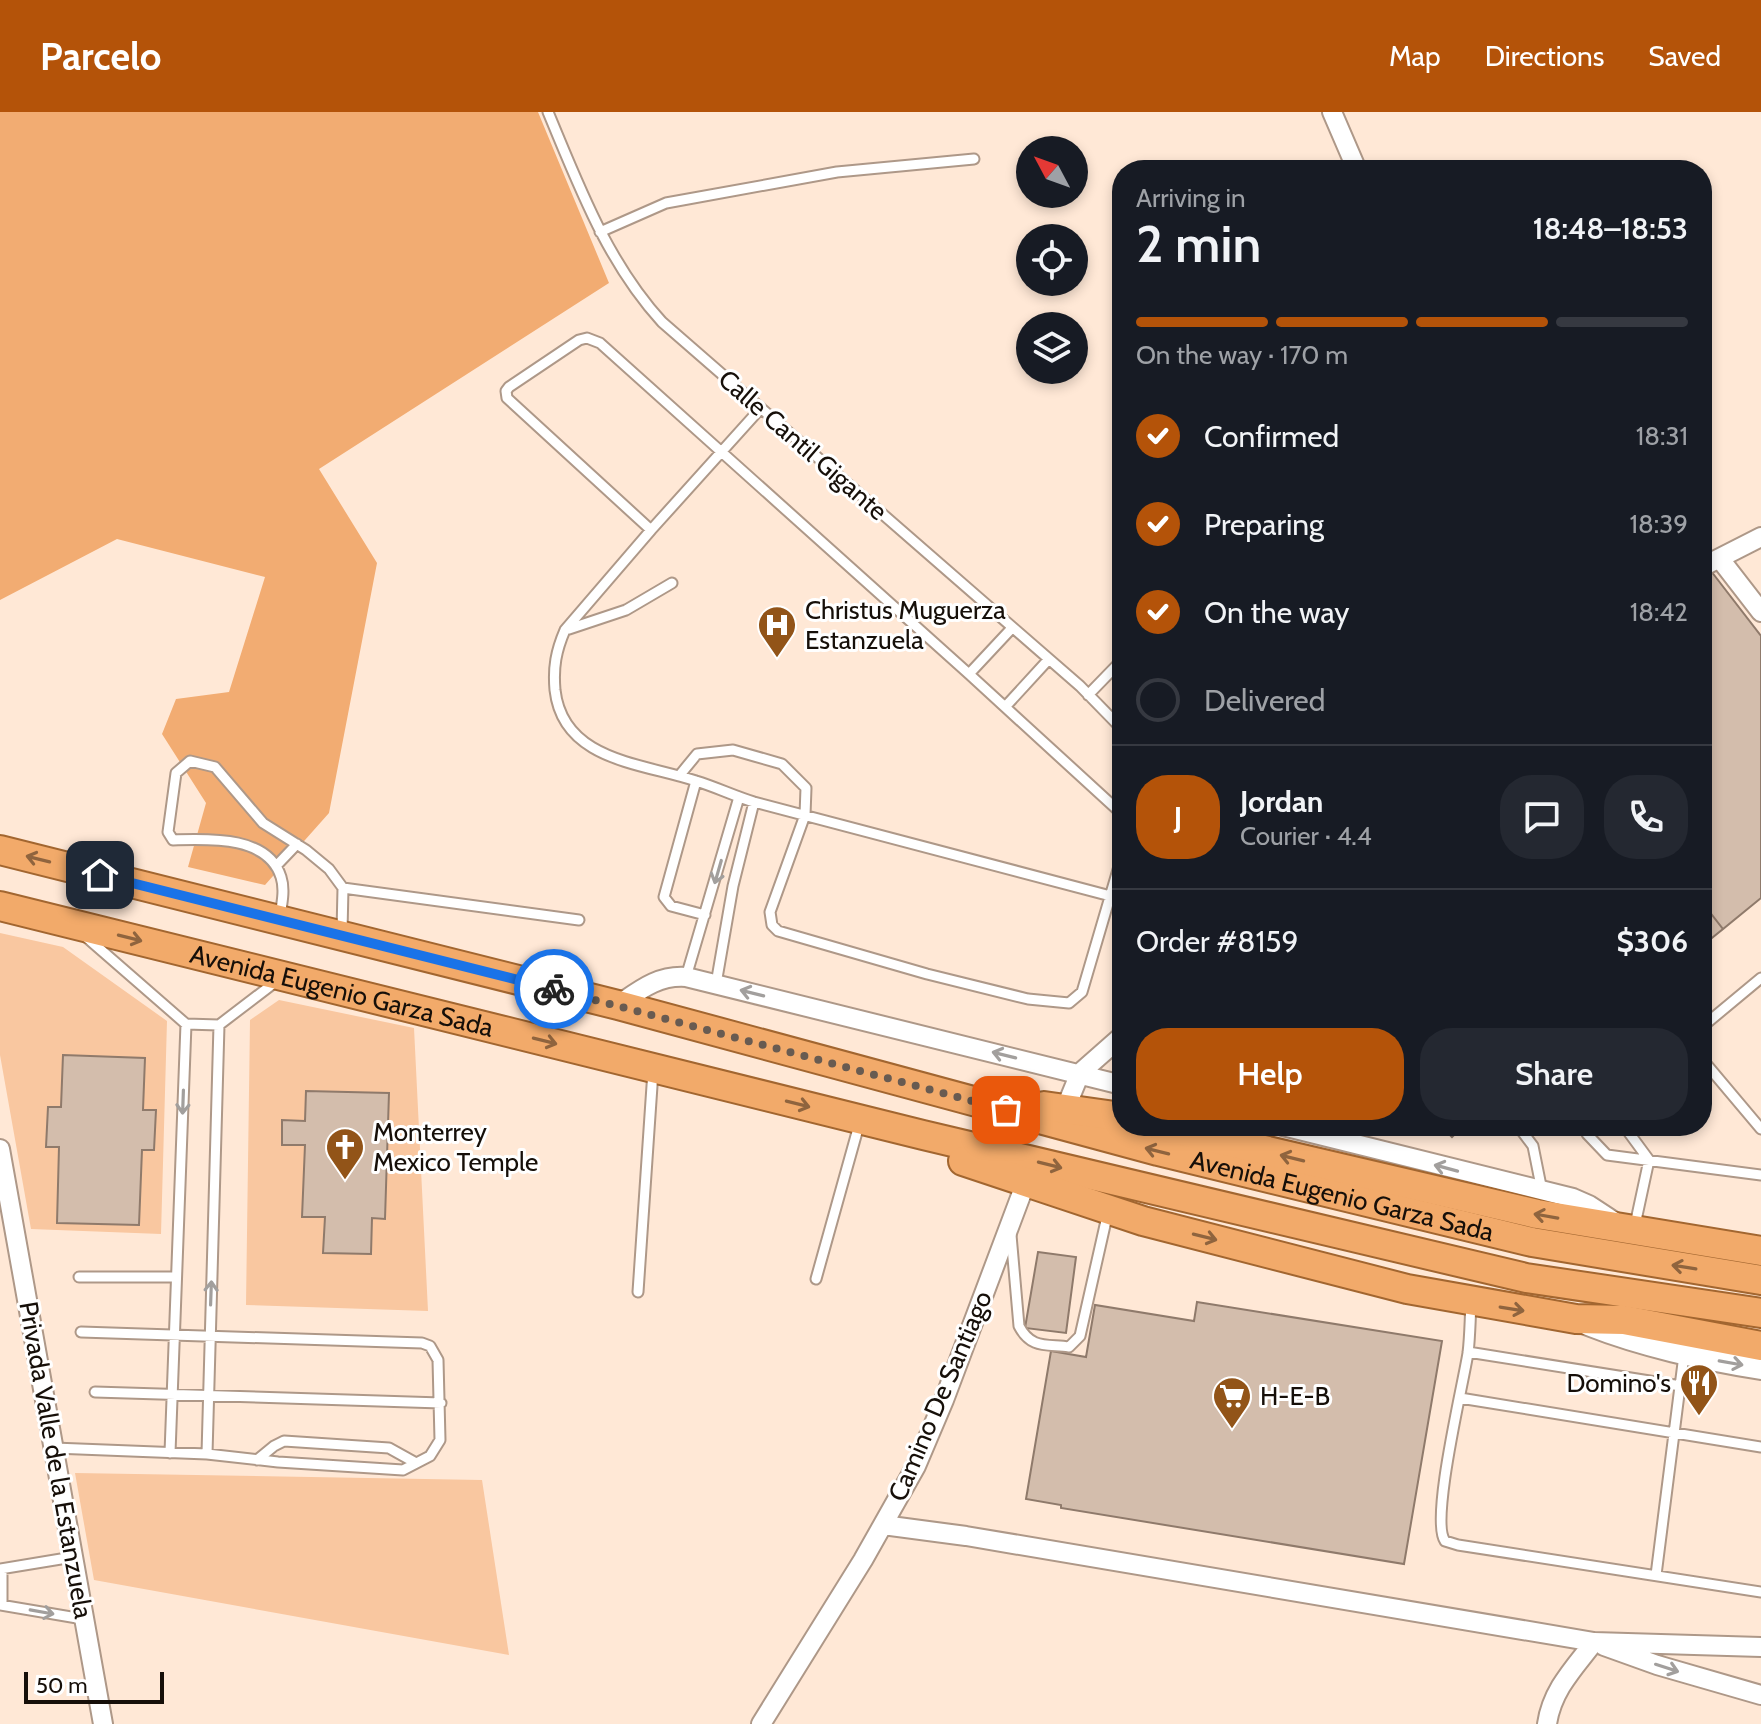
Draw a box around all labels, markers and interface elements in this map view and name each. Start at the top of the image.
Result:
text: Parcelo [40,33,161,80]
text: Map [1389,39,1441,73]
text: Directions [1485,39,1604,73]
text: Saved [1648,39,1721,73]
north arrow [1016,136,1088,208]
map controls [1016,136,1088,384]
text: Arriving in [1136,182,1246,214]
text: 18:48–18:53 [1533,210,1688,247]
text: 2 min [1136,212,1261,275]
button: locate [1016,224,1088,296]
button: layers [1016,312,1088,384]
text: On the way · 170 m [1136,339,1348,371]
street label: Calle Cantil Gigante [712,363,894,527]
icon: check [1136,414,1180,458]
text: Confirmed [1204,418,1339,455]
text: 18:31 [1636,420,1688,452]
icon: check [1136,502,1180,546]
text: Preparing [1204,506,1324,543]
text: 18:39 [1630,508,1688,540]
icon: check [1136,590,1180,634]
place label: Christus Muguerza Estanzuela [805,594,1006,656]
text: On the way [1204,594,1349,631]
text: 18:42 [1630,596,1688,628]
hospital icon: Christus Muguerza Estanzuela [756,604,798,659]
text: Delivered [1204,682,1325,719]
button: chat [1500,775,1584,859]
button: phone [1604,775,1688,859]
text: Jordan [1240,783,1323,820]
text: J [1174,799,1182,836]
text: Courier · 4.4 [1240,820,1372,852]
pin [66,841,134,909]
one-way arrow [26,851,52,866]
icon: home [78,853,122,897]
one-way arrow [709,859,724,885]
text: Order #8159 [1136,923,1299,960]
text: $306 [1616,923,1688,960]
one-way arrow [117,932,142,947]
street label: Avenida Eugenio Garza Sada [187,938,497,1044]
courier [514,949,594,1029]
icon: bike [532,967,576,1011]
one-way arrow [739,985,765,1000]
button: Help [1136,1028,1404,1120]
button: Share [1420,1028,1688,1120]
one-way arrow [532,1035,558,1050]
one-way arrow [992,1046,1018,1061]
pin [972,1076,1040,1144]
one-way arrow [176,1088,191,1115]
icon: bag [984,1088,1028,1132]
one-way arrow [784,1097,810,1112]
place label: Monterrey Mexico Temple [373,1116,538,1178]
church icon: Monterrey Mexico Temple [324,1126,366,1181]
one-way arrow [1145,1142,1171,1157]
street label: Avenida Eugenio Garza Sada [1187,1143,1498,1248]
one-way arrow [1280,1150,1306,1165]
one-way arrow [1037,1158,1063,1173]
one-way arrow [1433,1159,1459,1174]
one-way arrow [1534,1207,1559,1222]
one-way arrow [1191,1230,1217,1245]
one-way arrow [1672,1259,1697,1274]
one-way arrow [204,1280,219,1307]
street label: Camino De Santiago [881,1286,999,1506]
street label: Privada Valle de la Estanzuela [12,1299,100,1622]
one-way arrow [1499,1302,1525,1317]
one-way arrow [1718,1356,1743,1371]
restaurant icon: Domino's [1678,1362,1720,1417]
place label: Domino's [1566,1367,1671,1399]
supermarket icon: H-E-B [1211,1375,1253,1430]
place label: H-E-B [1260,1380,1330,1412]
one-way arrow [29,1605,54,1620]
one-way arrow [1655,1662,1680,1677]
scale bar [24,1668,164,1704]
text: 50 m [36,1672,88,1699]

